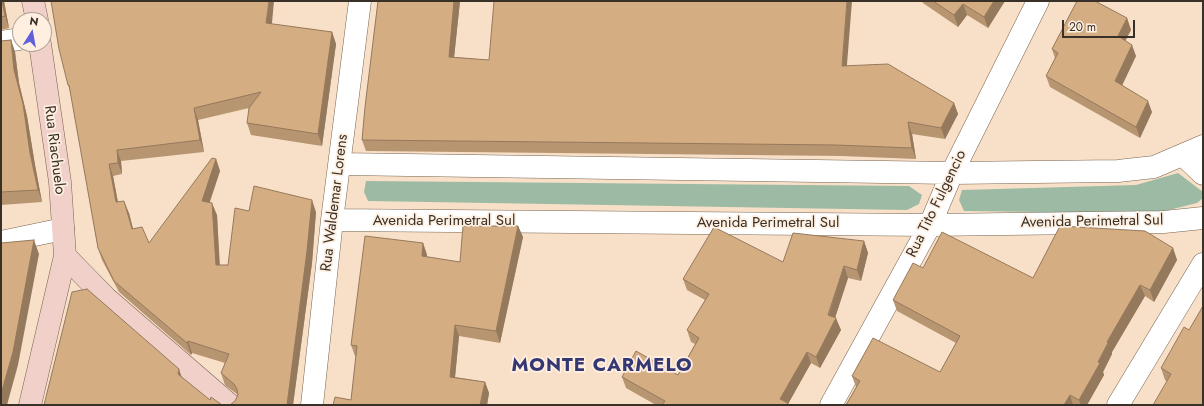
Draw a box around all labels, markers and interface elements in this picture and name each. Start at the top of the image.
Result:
north arrow [12,12,52,52]
scale bar [1064,12,1137,38]
text: N [28,13,40,30]
text: 20 m [1069,18,1096,36]
street label: Rua Riachuelo [40,104,68,196]
street label: Rua Waldemar Lorens [318,133,352,273]
street label: Rua Tito Fulgencio [903,147,971,261]
street label: Avenida Perimetral Sul [373,212,515,230]
street label: Avenida Perimetral Sul [1020,212,1164,232]
street label: Avenida Perimetral Sul [697,214,839,232]
district label: MONTE CARMELO [511,355,693,377]

